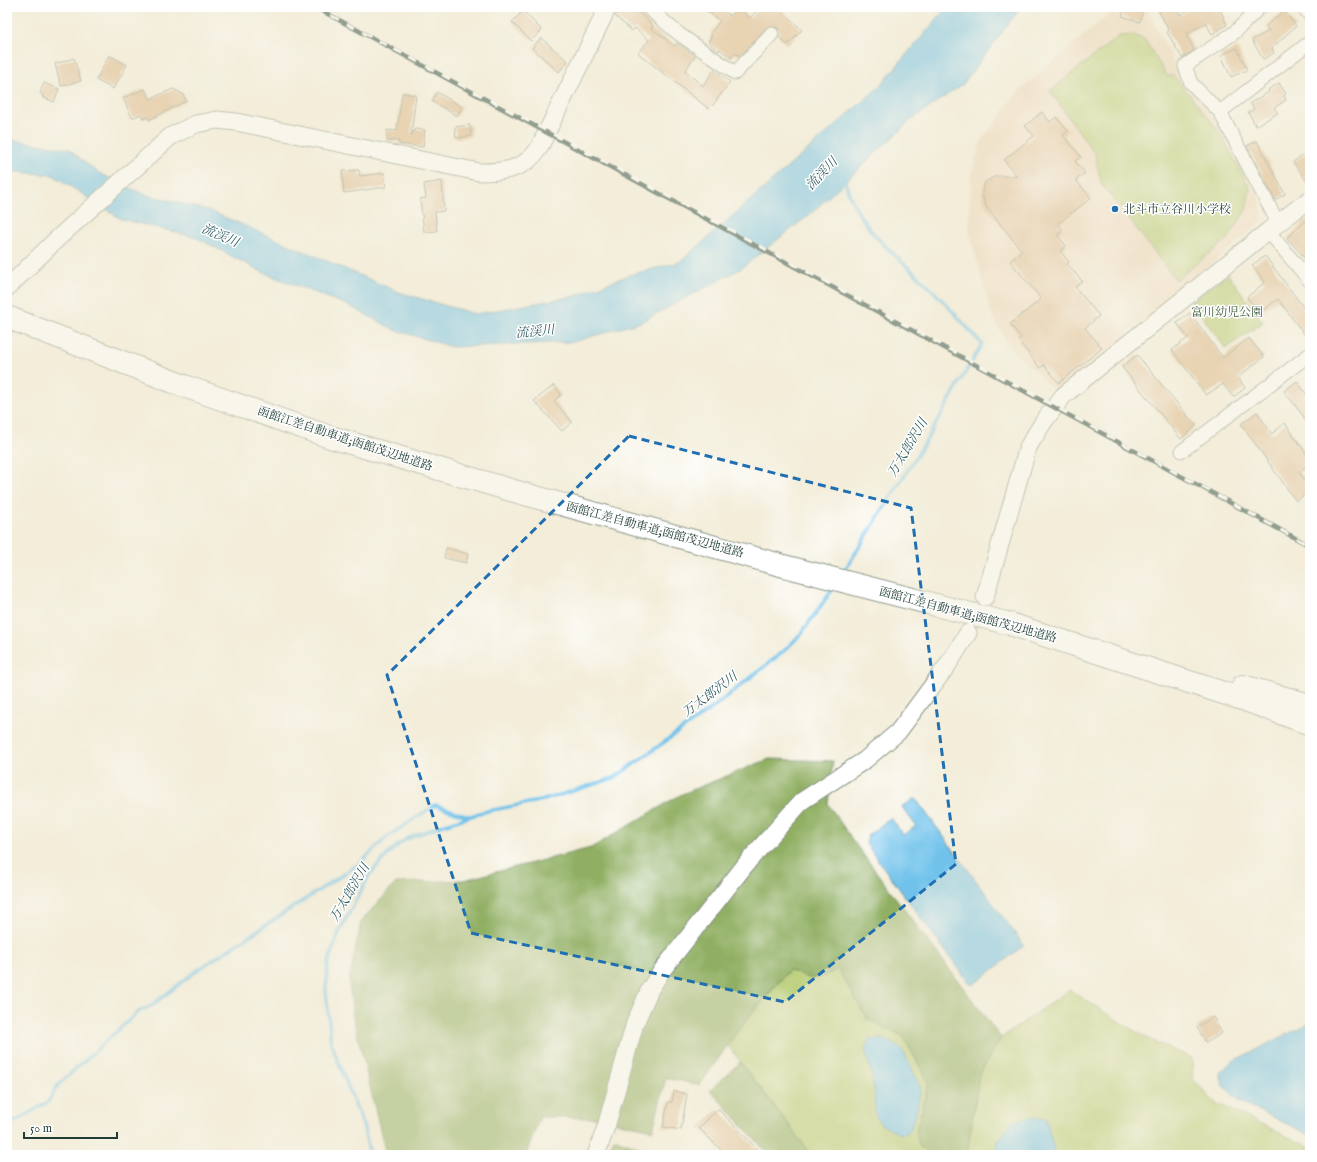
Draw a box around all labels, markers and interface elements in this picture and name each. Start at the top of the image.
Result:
water label: 流渓川 [802,153,843,194]
place label: 北斗市立谷川小学校 [1123,202,1231,217]
marker: 北斗市立谷川小学校 [1110,204,1120,214]
water label: 流渓川 [199,221,243,252]
park label: 富川幼児公園 [1191,305,1263,320]
water label: 流渓川 [515,321,557,342]
street label: 函館江差自動車道;函館茂辺地道路 [255,404,435,474]
water label: 万太郎沢川 [884,414,933,480]
street label: 函館江差自動車道;函館茂辺地道路 [564,499,746,561]
street label: 函館江差自動車道;函館茂辺地道路 [877,584,1059,646]
water label: 万太郎沢川 [679,667,743,721]
water label: 万太郎沢川 [326,859,375,925]
scale bar [24,1114,117,1140]
text: 50 m [30,1121,52,1136]

